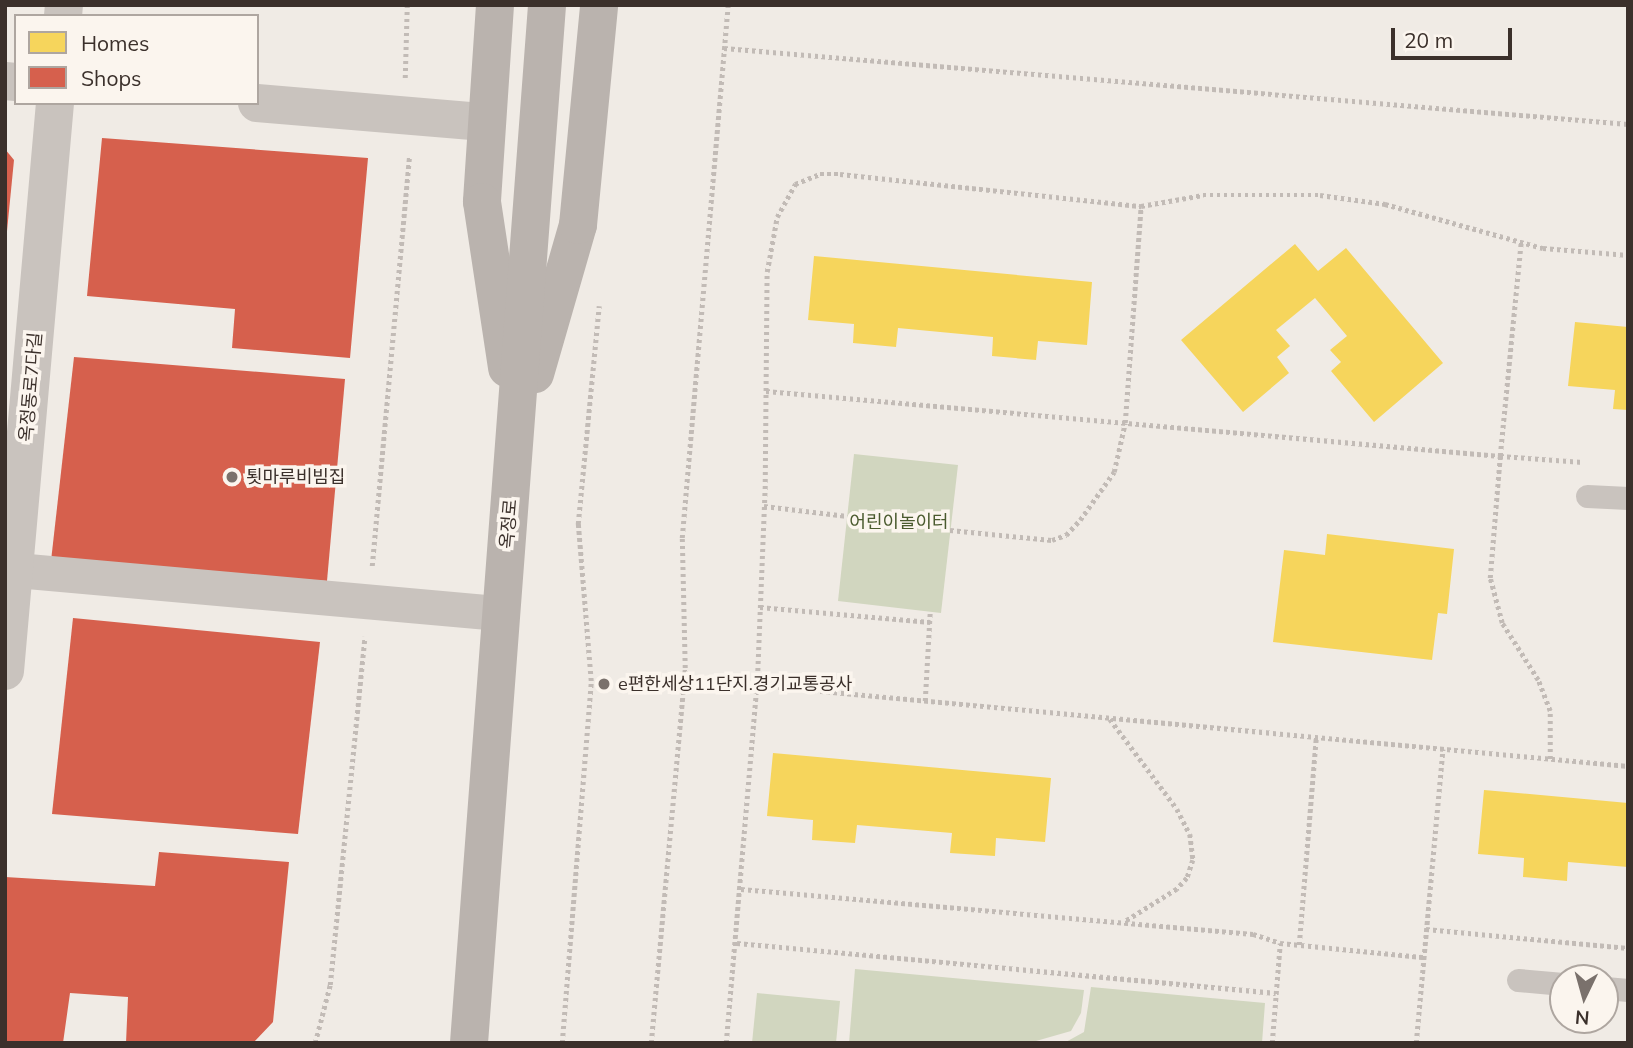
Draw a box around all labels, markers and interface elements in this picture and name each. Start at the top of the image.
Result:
legend [14,14,259,105]
scale bar [1395,14,1516,58]
text: 20 m [1404,27,1453,53]
text: Homes [81,30,149,56]
text: Shops [81,65,141,91]
street label: 옥정동로7다길 [15,331,47,443]
place label: 툇마루비빔집 [246,466,345,488]
marker: 툇마루비빔집 [224,469,240,485]
street label: 옥정로 [496,498,522,550]
park label: 어린이놀이터 [849,511,949,533]
place label: e편한세상11단지.경기교통공사 [618,673,852,695]
marker: e편한세상11단지.경기교통공사 [596,676,612,692]
north arrow [1549,964,1619,1034]
text: N [1574,1005,1591,1031]

